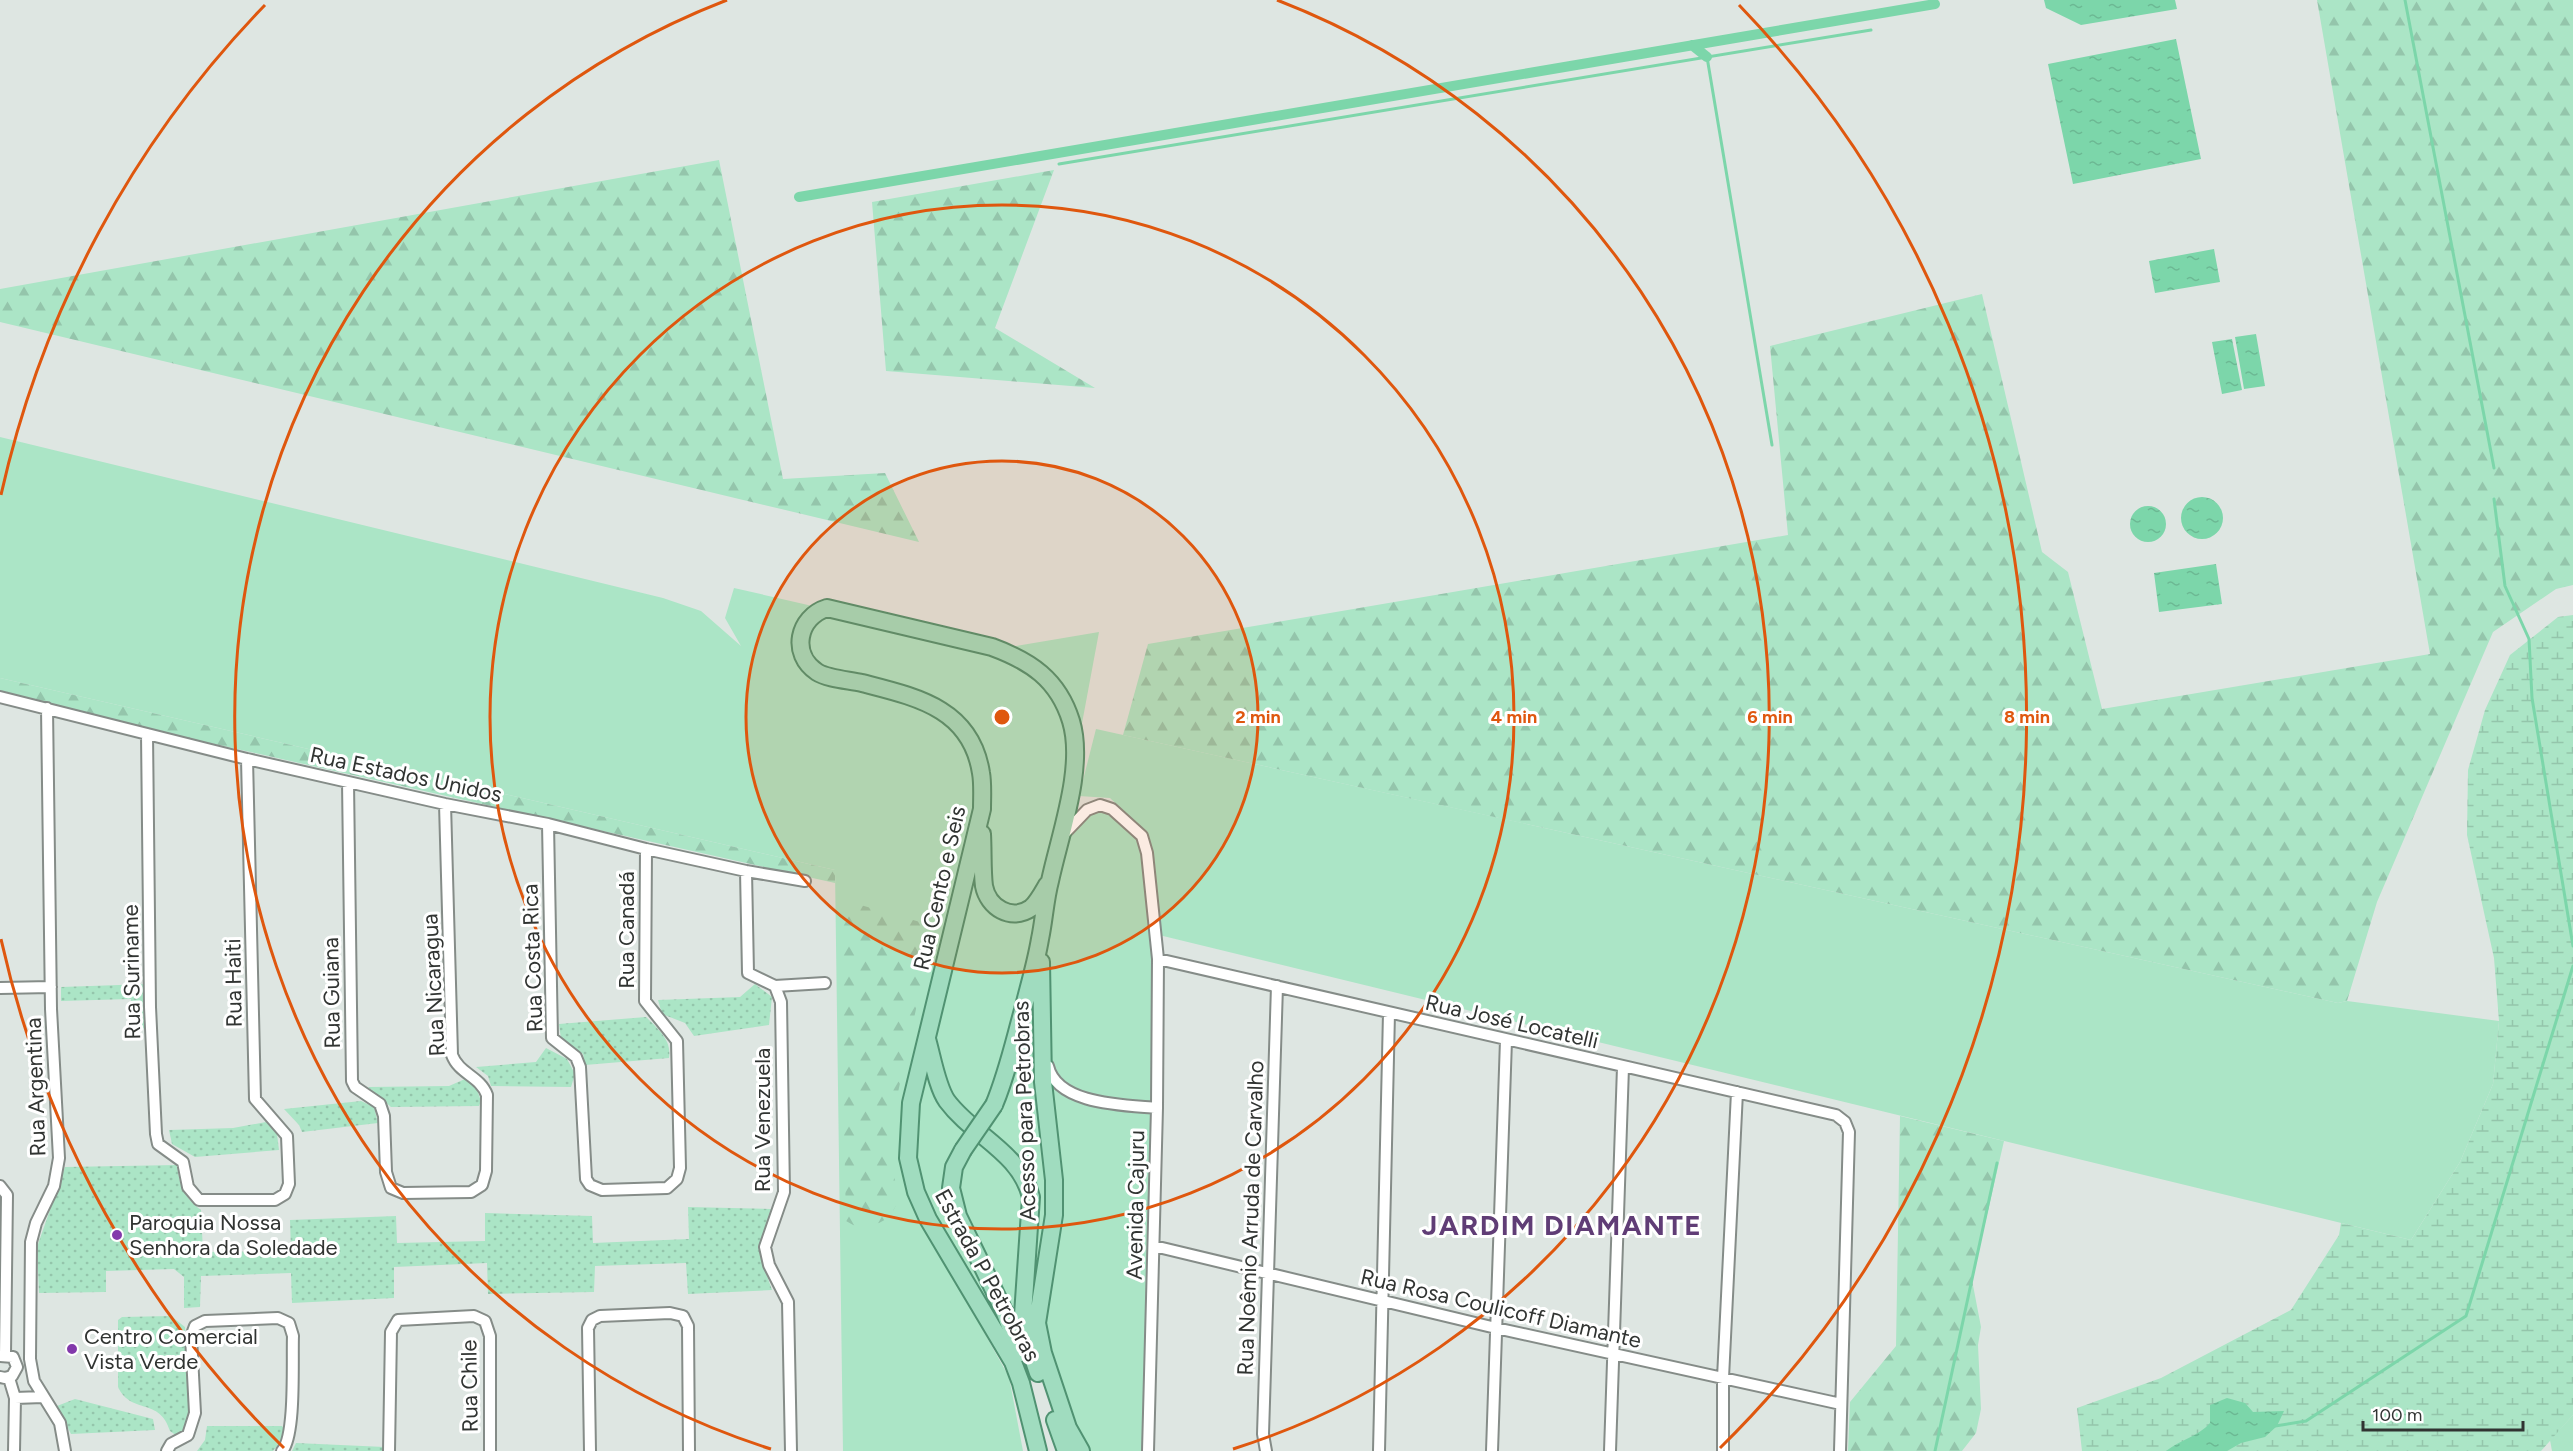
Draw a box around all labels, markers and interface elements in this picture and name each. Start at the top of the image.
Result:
text: 2 min [1235,706,1281,728]
text: 4 min [1491,706,1537,728]
text: 6 min [1747,706,1793,728]
text: 8 min [2004,706,2050,728]
centre of rings [992,707,1012,727]
street label: Rua Estados Unidos [307,741,504,808]
street label: Rua Cento e Seis [907,803,971,973]
street label: Rua Canadá [613,871,640,989]
street label: Rua Costa Rica [516,883,549,1033]
street label: Rua Suriname [117,904,146,1040]
street label: Rua Nicaragua [416,913,451,1057]
street label: Rua Guiana [317,937,346,1049]
street label: Rua Haiti [219,938,248,1028]
street label: Rua José Locatelli [1423,988,1601,1055]
street label: Acesso para Petrobras [1007,1000,1042,1222]
street label: Rua Argentina [20,1017,51,1157]
street label: Rua Venezuela [749,1048,776,1192]
street label: Rua Noêmio Arruda de Carvalho [1232,1060,1269,1376]
street label: Avenida Cajuru [1121,1130,1150,1280]
street label: Estrada P Petrobras [929,1184,1046,1366]
district label: JARDIM DIAMANTE [1422,1208,1702,1242]
place label: Paroquia Nossa Senhora da Soledade [129,1209,338,1261]
marker: Paroquia Nossa Senhora da Soledade [110,1228,124,1242]
street label: Rua Rosa Coulicoff Diamante [1358,1263,1644,1354]
place label: Centro Comercial Vista Verde [84,1323,258,1375]
street label: Rua Chile [455,1339,484,1433]
marker: Centro Comercial Vista Verde [65,1342,79,1356]
scale bar [2363,1394,2524,1432]
text: 100 m [2372,1404,2422,1426]

